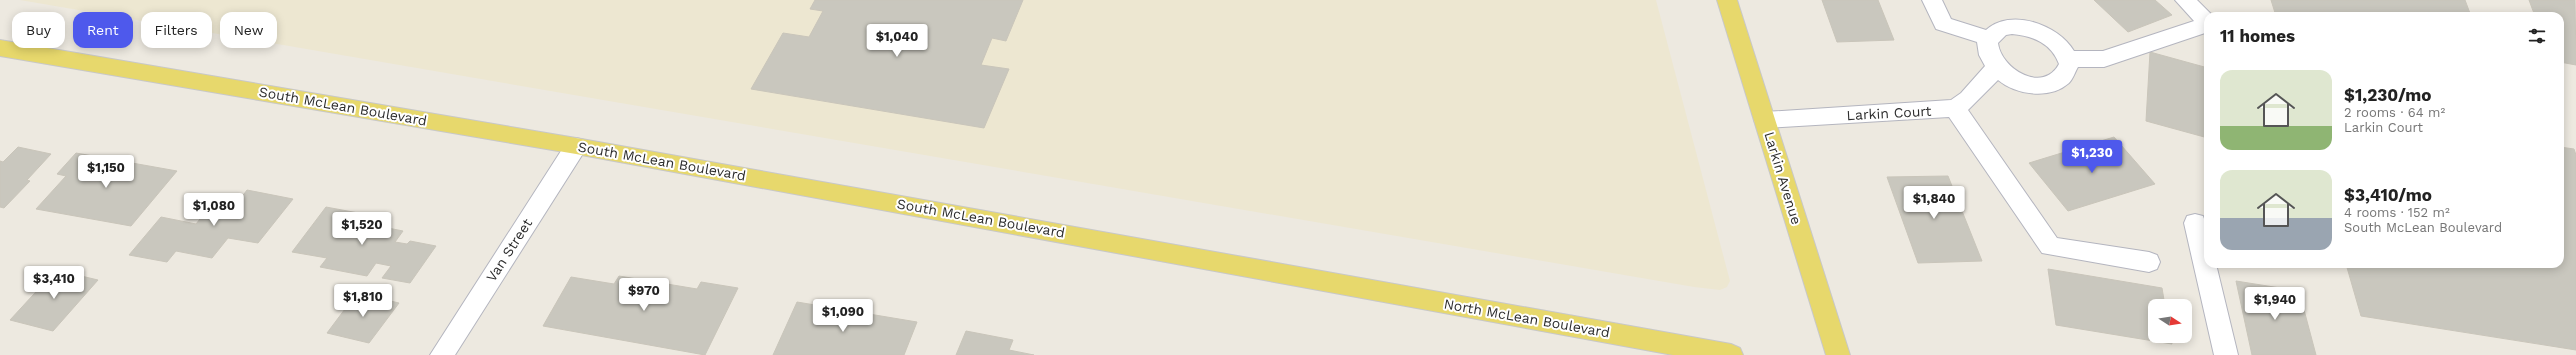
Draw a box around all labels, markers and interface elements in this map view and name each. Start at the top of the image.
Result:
chip: Buy [12,12,65,48]
chip: Rent [73,12,133,48]
chip: Filters [141,12,212,48]
chip: New [220,12,277,48]
pin: $1,040 [864,24,930,58]
icon: filters [2526,25,2548,47]
text: 11 homes [2220,26,2295,46]
text: $1,040 [876,29,918,44]
street label: South McLean Boulevard [258,83,428,129]
text: $1,230/mo [2344,85,2431,105]
icon: home [2252,86,2300,134]
street label: Larkin Court [1846,103,1932,123]
text: 2 rooms · 64 m² [2344,105,2445,120]
text: Larkin Court [2344,120,2423,135]
street label: Larkin Avenue [1761,130,1805,226]
street label: South McLean Boulevard [577,138,747,184]
pin: $1,230 [2059,140,2125,174]
text: $1,230 [2071,145,2113,160]
pin: $1,150 [73,155,139,189]
text: $1,150 [87,160,125,175]
text: $3,410/mo [2344,185,2432,205]
pin: $1,840 [1901,186,1967,220]
icon: home [2252,186,2300,234]
text: $1,840 [1913,191,1955,206]
pin: $1,080 [181,193,247,227]
street label: South McLean Boulevard [896,195,1066,241]
text: $1,080 [193,198,235,213]
text: 4 rooms · 152 m² [2344,205,2450,220]
pin: $1,520 [329,212,395,246]
street label: Van Street [483,215,535,284]
text: $1,520 [341,217,383,232]
text: South McLean Boulevard [2344,220,2502,235]
pin: $3,410 [21,266,87,300]
text: $3,410 [33,271,75,286]
pin: $970 [620,278,668,312]
text: $970 [628,283,660,298]
pin: $1,810 [330,284,396,318]
pin: $1,940 [2242,287,2308,321]
text: $1,810 [343,289,383,304]
text: $1,940 [2254,292,2296,307]
street label: North McLean Boulevard [1443,296,1611,340]
pin: $1,090 [810,299,876,333]
north arrow [2148,299,2192,343]
map controls [2148,299,2192,343]
text: $1,090 [822,304,864,319]

